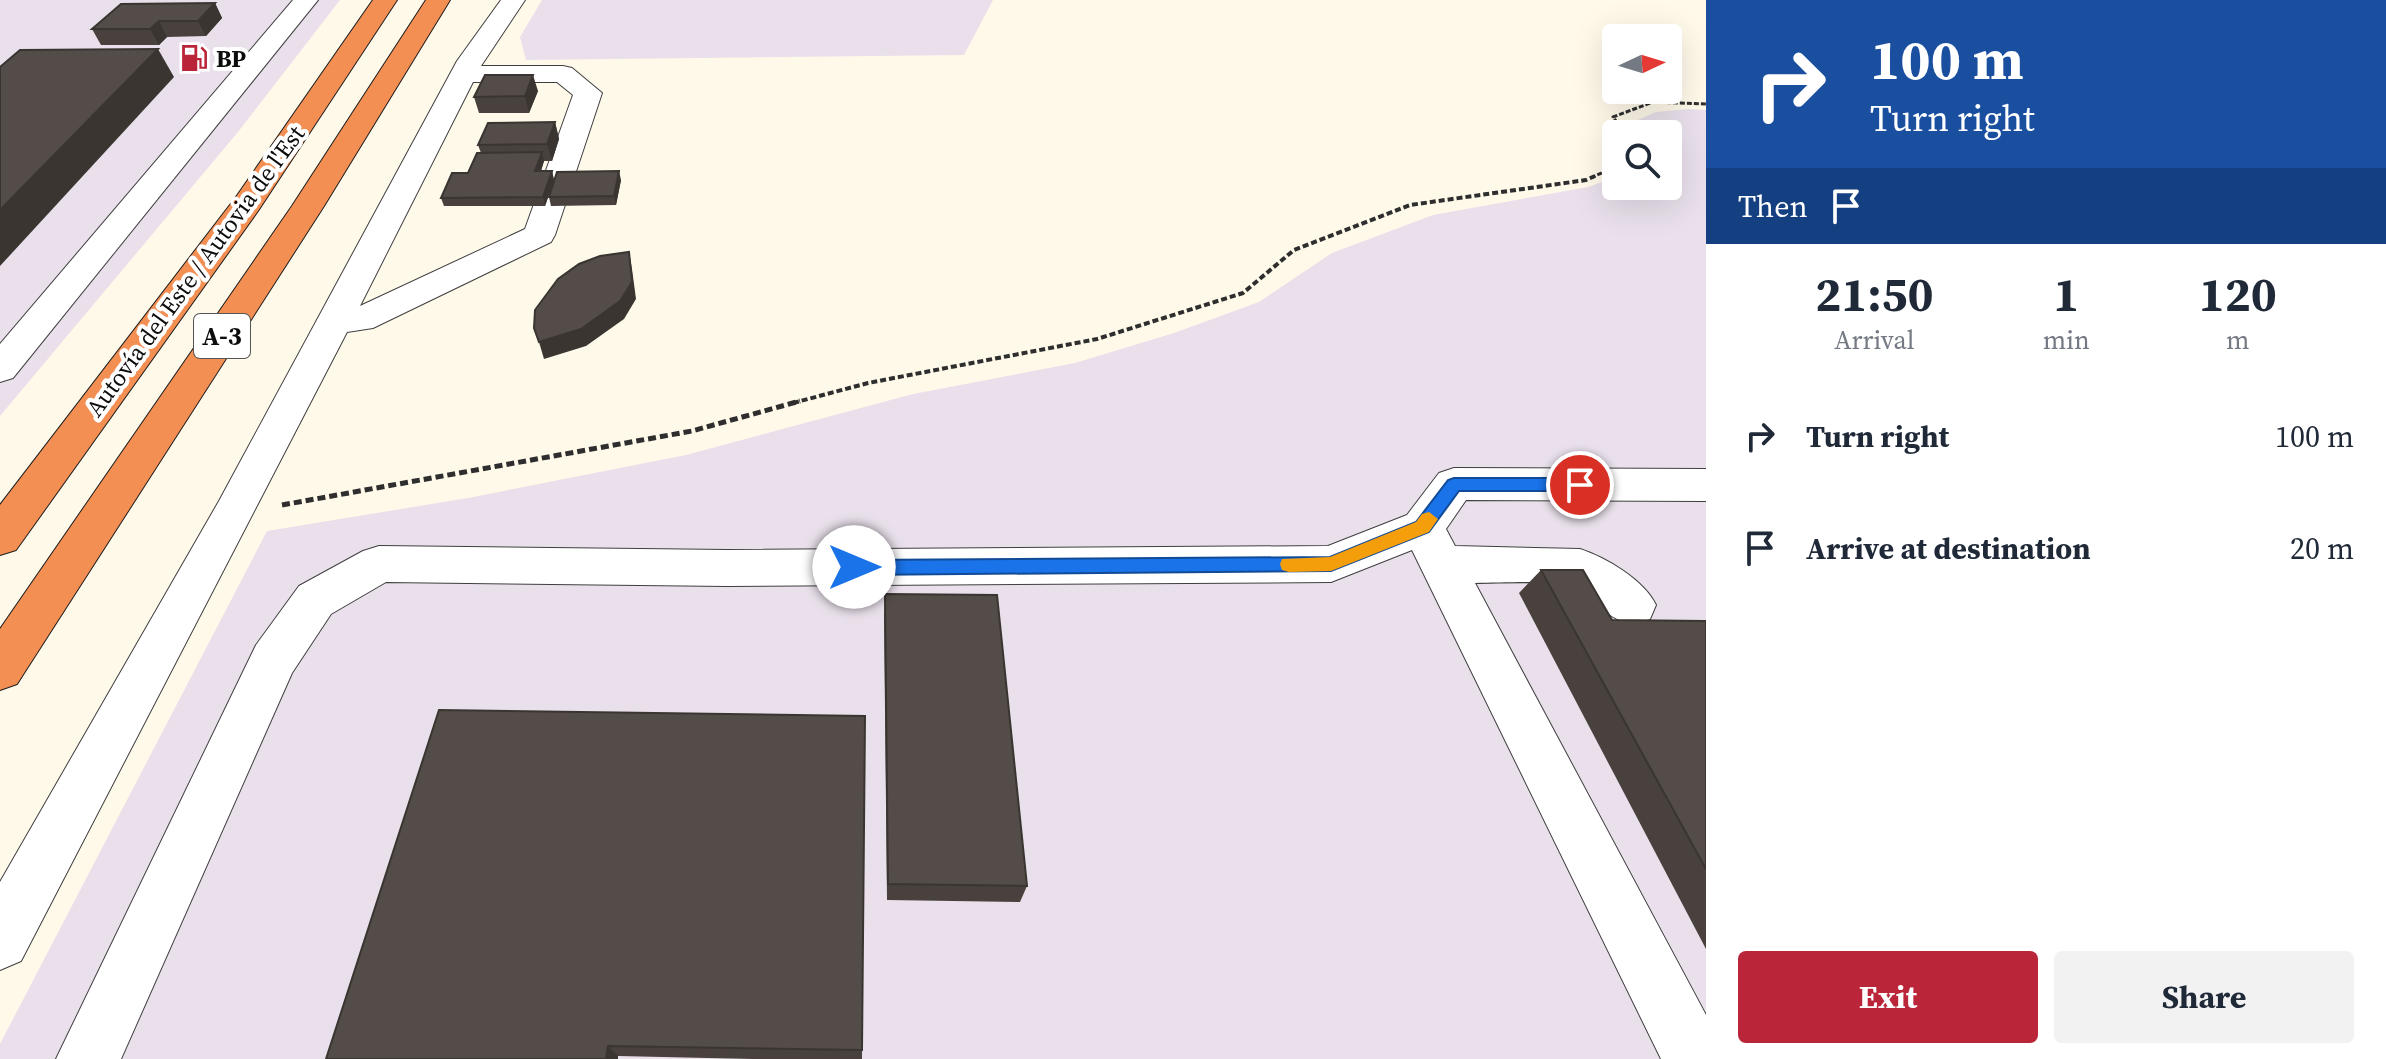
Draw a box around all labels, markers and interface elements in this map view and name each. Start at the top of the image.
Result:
text: 100 m [1870,21,2024,98]
north arrow [1602,24,1682,104]
map controls [1602,24,1682,200]
icon: right [1738,32,1842,136]
place label: BP [216,42,246,75]
fuel station icon: BP [179,43,209,73]
text: Turn right [1870,94,2035,143]
street label: Autovía del Este / Autovia de l'Est [78,119,312,423]
button: search [1602,120,1682,200]
icon: arrive [1824,184,1868,228]
text: Then [1738,186,1808,227]
text: 21:50 [1815,261,1934,327]
text: 1 [2053,261,2079,327]
text: 120 [2199,261,2277,327]
road number: A-3 [194,314,250,358]
text: Arrival [1834,322,1915,358]
text: min [2043,322,2090,358]
text: m [2226,322,2250,358]
icon: right [1738,414,1782,458]
text: Turn right [1806,416,1949,457]
text: 100 m [2275,416,2354,457]
pin [1546,451,1614,519]
icon: arrive [1558,463,1602,507]
position arrow [812,525,896,609]
icon: arrive [1738,526,1782,570]
text: Arrive at destination [1806,528,2091,569]
text: 20 m [2290,528,2354,569]
button: Exit [1738,951,2038,1043]
button: Share [2054,951,2354,1043]

